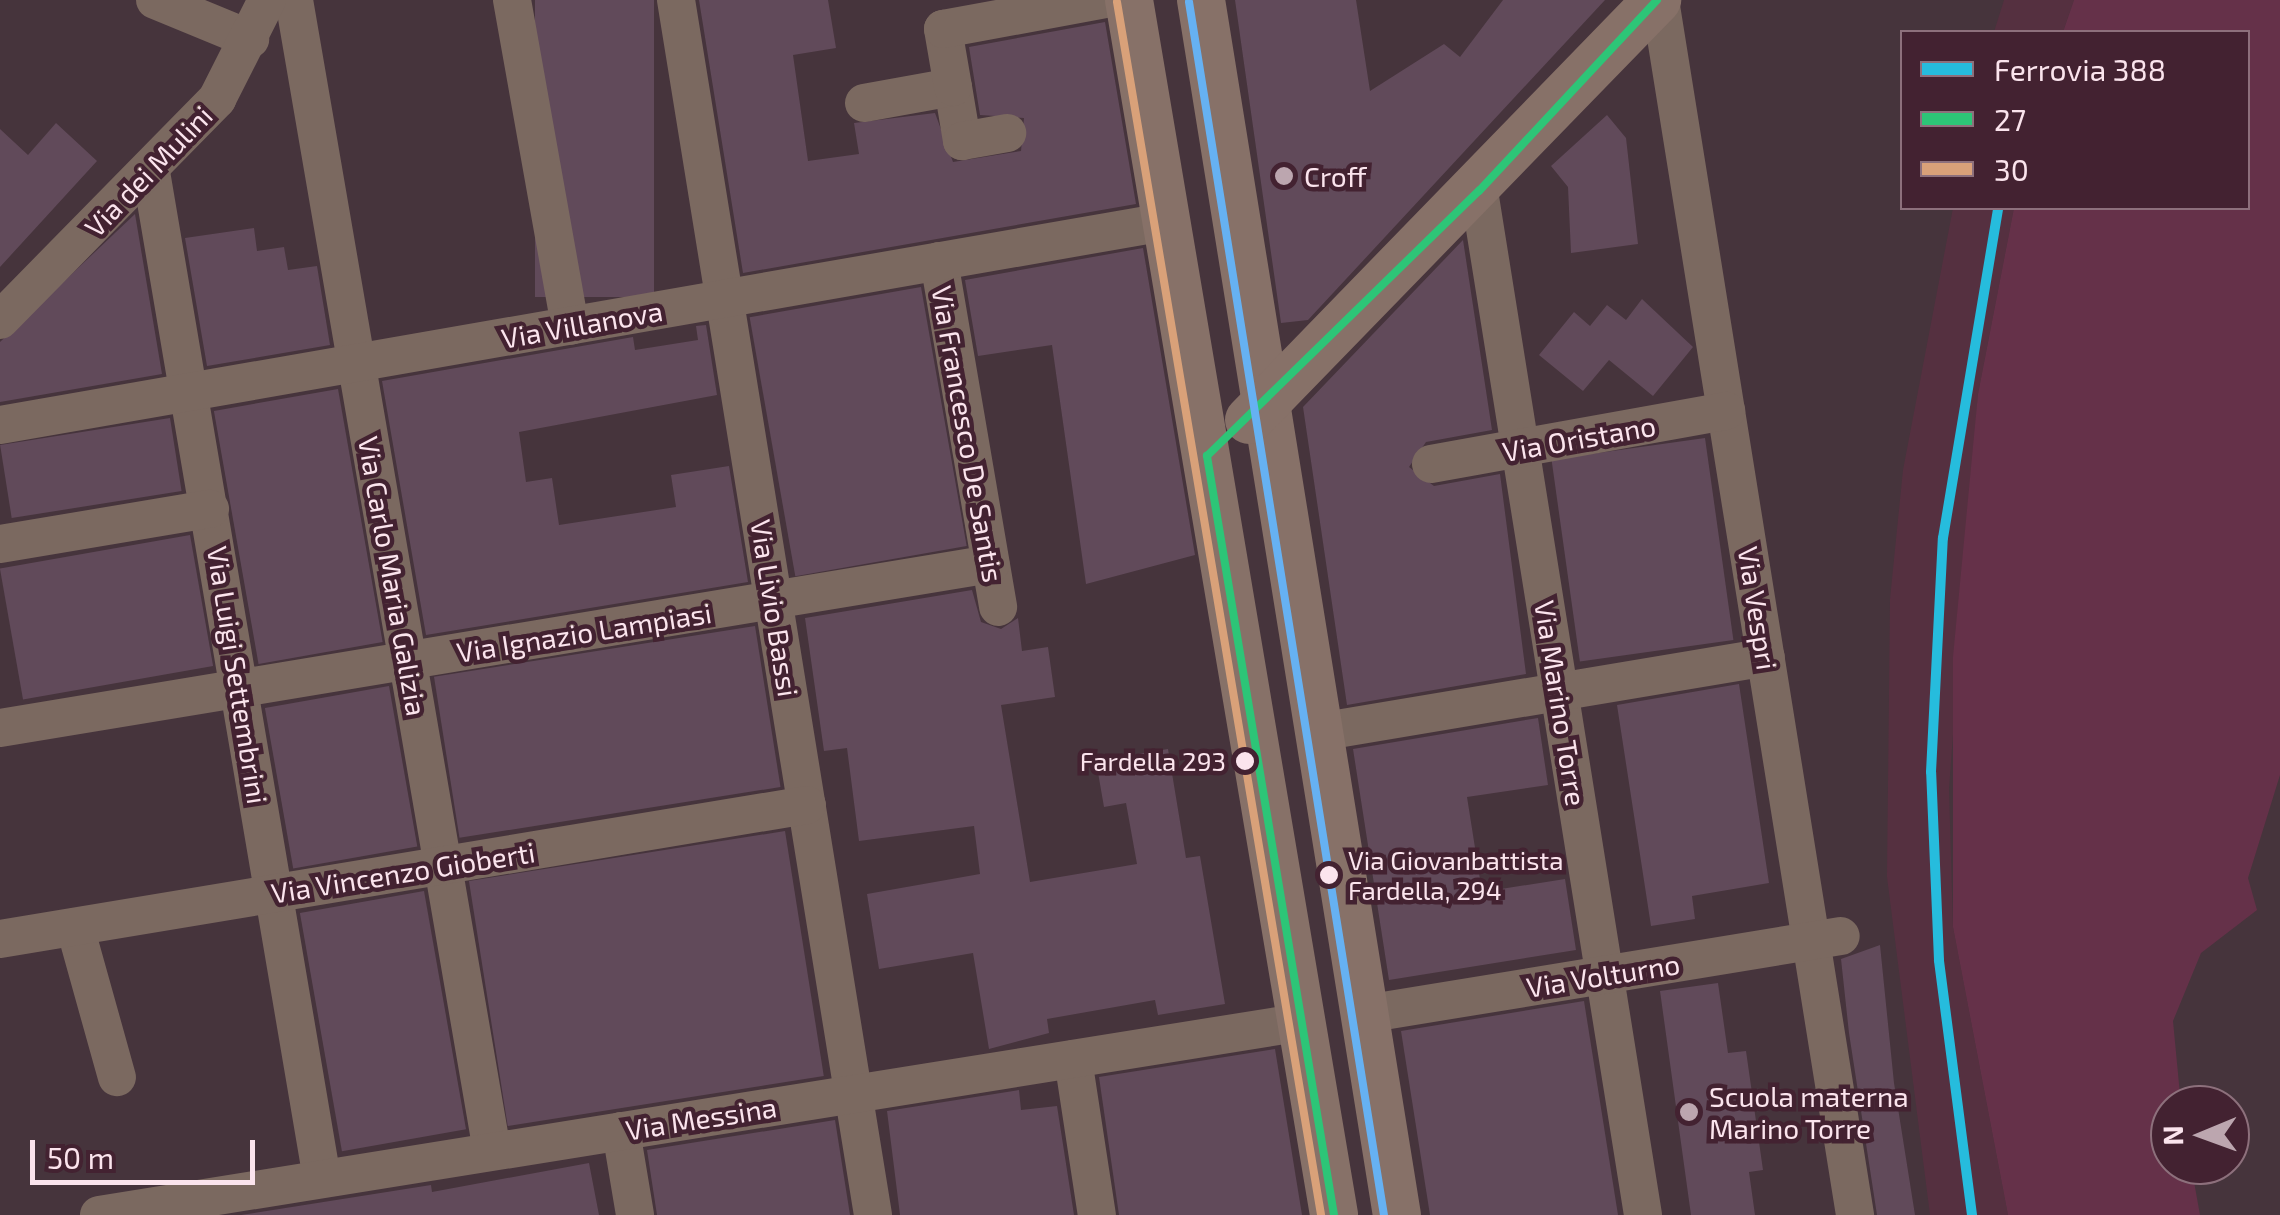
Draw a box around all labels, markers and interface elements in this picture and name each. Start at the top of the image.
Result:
legend [1900,30,2250,210]
text: Ferrovia 388 [1994,51,2166,87]
street label: Via dei Mulini [77,99,219,243]
text: 27 [1994,101,2026,137]
text: 30 [1994,151,2029,187]
place label: Croff [1304,159,1367,193]
marker: Croff [1273,165,1295,187]
street label: Via Francesco De Santis [925,283,1011,585]
street label: Via Villanova [498,293,666,355]
street label: Via Oristano [1500,408,1658,468]
street label: Via Carlo Maria Galizia [352,434,434,718]
street label: Via Livio Bassi [744,517,806,699]
street label: Via Luigi Settembrini [201,544,275,806]
street label: Via Vespri [1732,544,1784,672]
street label: Via Ignazio Lampiasi [454,595,714,669]
street label: Via Marino Torre [1528,598,1594,808]
place label: Fardella 293 [1080,745,1226,777]
marker: Fardella 293 [1235,751,1255,771]
street label: Via Vincenzo Gioberti [268,834,538,910]
place label: Via Giovanbattista Fardella, 294 [1348,844,1564,906]
marker: Via Giovanbattista Fardella, 294 [1319,865,1339,885]
street label: Via Volturno [1524,946,1682,1004]
place label: Scuola materna Marino Torre [1709,1079,1909,1145]
north arrow [2150,1085,2250,1185]
street label: Via Messina [623,1089,779,1147]
marker: Scuola materna Marino Torre [1678,1101,1700,1123]
scale bar [35,1120,260,1182]
text: N [2155,1125,2189,1146]
text: 50 m [47,1139,114,1175]

